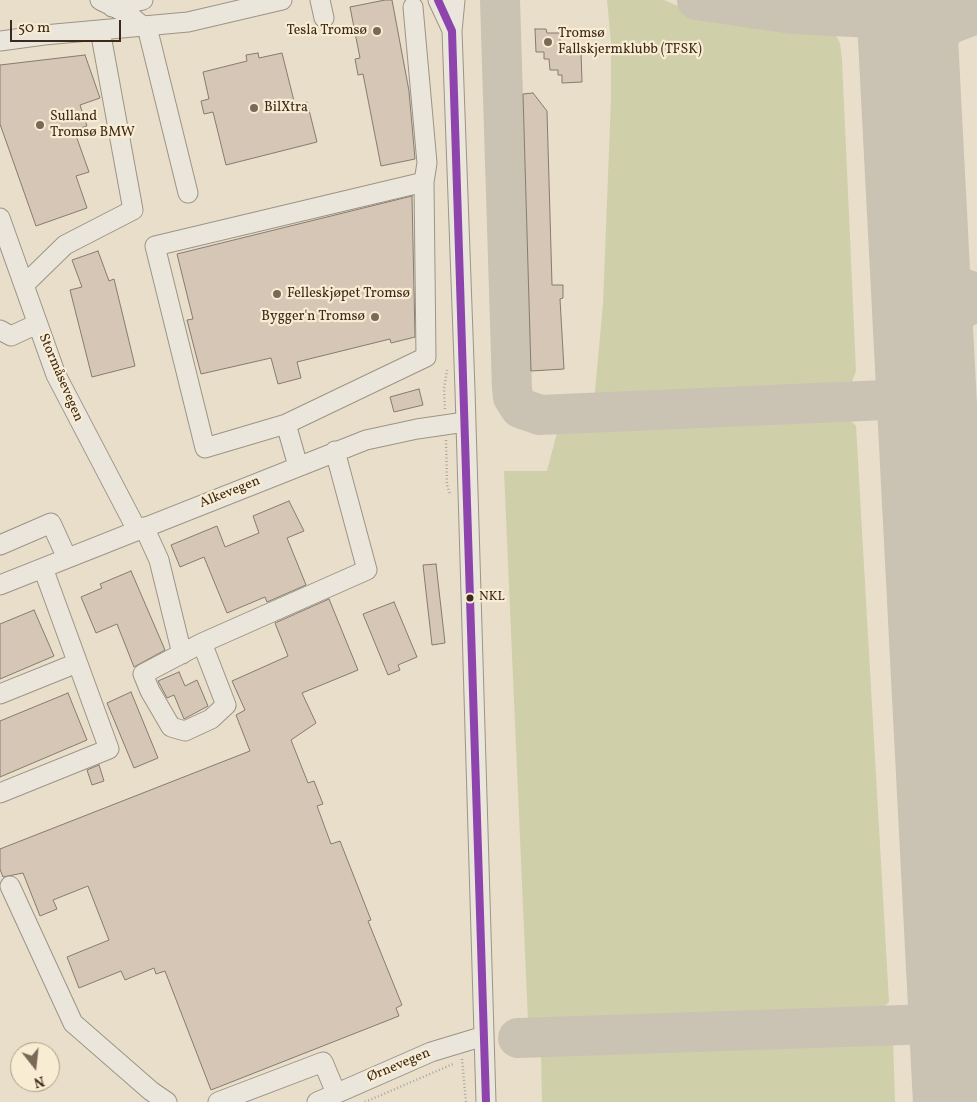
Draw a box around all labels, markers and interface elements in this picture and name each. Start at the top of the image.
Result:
scale bar [12,10,124,42]
text: 50 m [18,18,50,39]
place label: Tesla Tromsø [286,23,367,39]
marker: Tesla Tromsø [371,25,383,37]
place label: Tromsø Fallskjermklubb (TFSK) [558,26,702,58]
marker: Tromsø Fallskjermklubb (TFSK) [542,36,554,48]
place label: BilXtra [264,100,308,116]
marker: BilXtra [248,102,260,114]
place label: Sulland Tromsø BMW [50,109,135,142]
marker: Sulland Tromsø BMW [34,119,46,131]
place label: Felleskjøpet Tromsø [287,286,410,302]
marker: Felleskjøpet Tromsø [271,288,283,300]
place label: Bygger'n Tromsø [261,309,365,325]
marker: Bygger'n Tromsø [369,311,381,323]
street label: Stormåsevegen [34,332,86,424]
street label: Alkevegen [197,473,263,513]
place label: NKL [479,590,505,606]
marker: NKL [465,593,475,603]
north arrow [10,1042,60,1092]
street label: Ørnevegen [365,1045,433,1087]
text: N [31,1070,47,1091]

